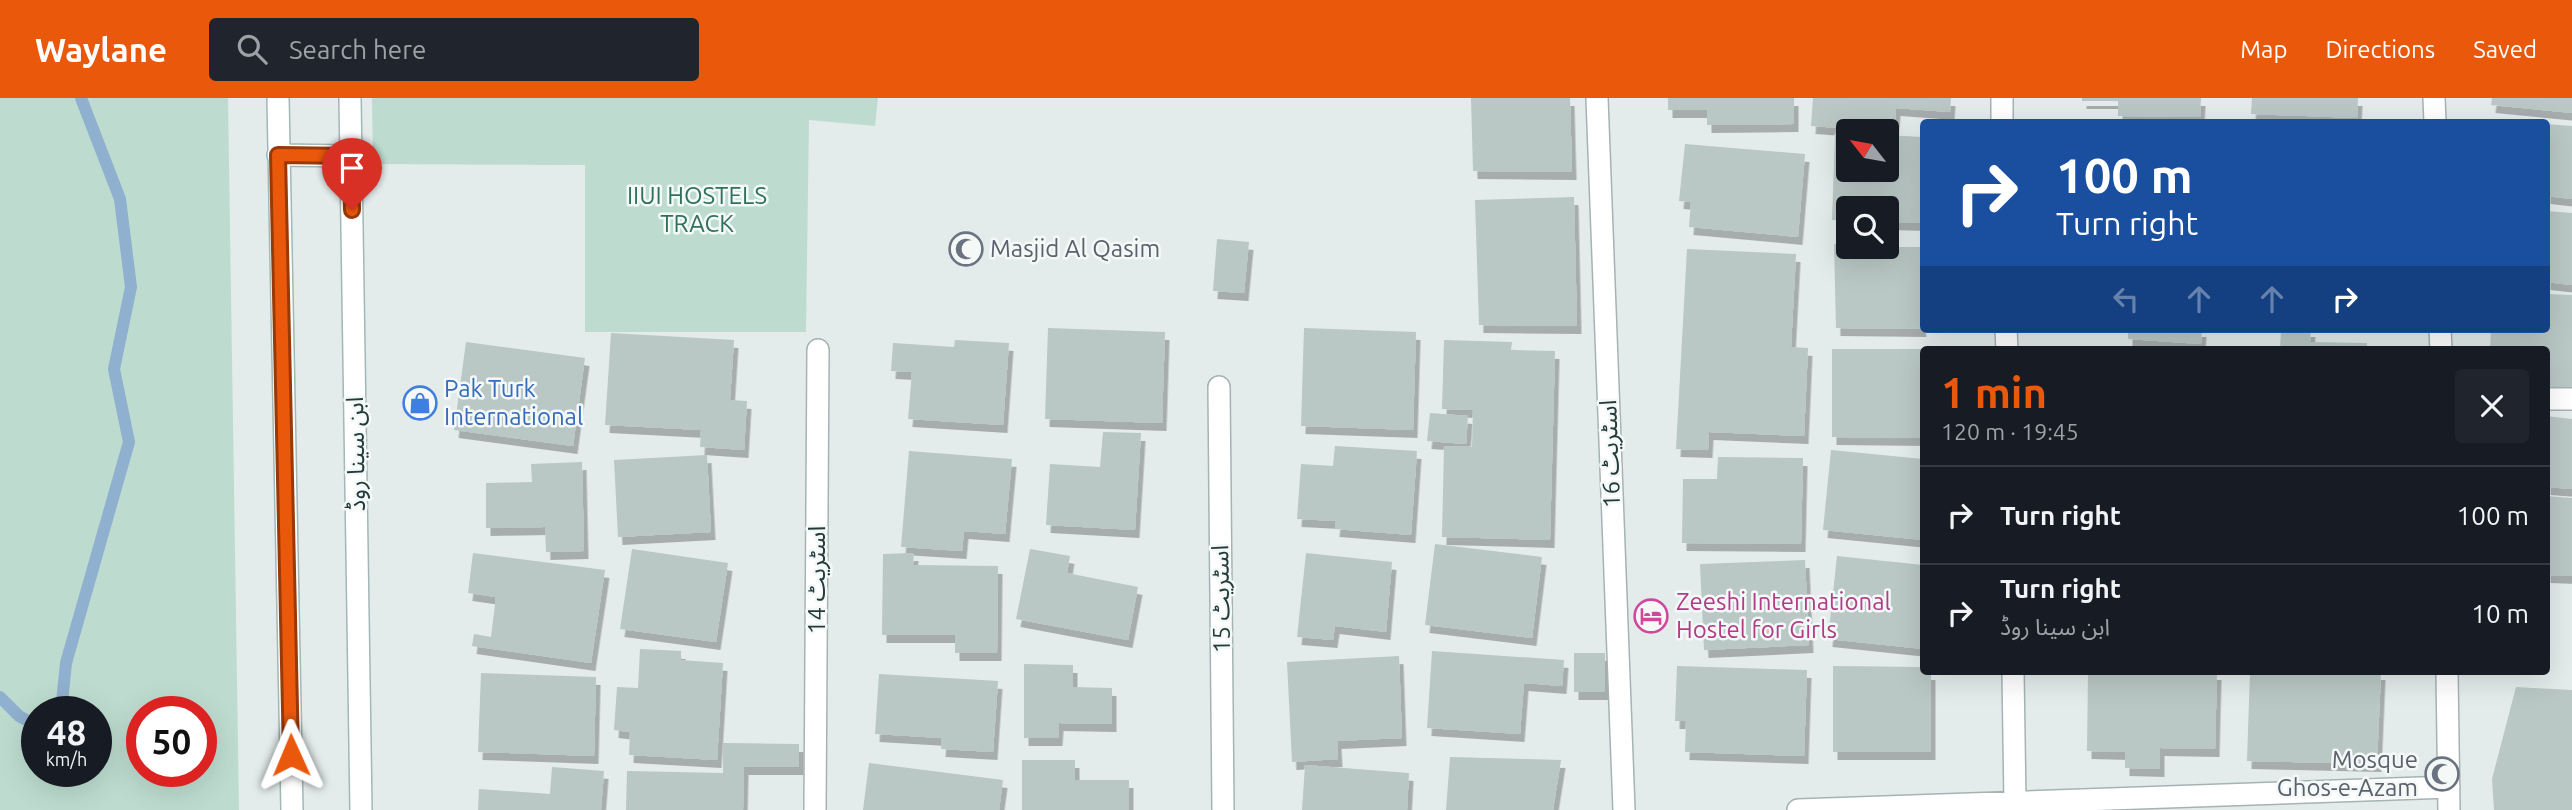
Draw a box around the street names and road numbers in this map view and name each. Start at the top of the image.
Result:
street label: ابن سینا روڈ [341,396,371,512]
street label: اسٹریٹ 16 [1594,399,1626,509]
street label: اسٹریٹ 14 [803,526,831,634]
street label: اسٹریٹ 15 [1206,545,1236,653]

